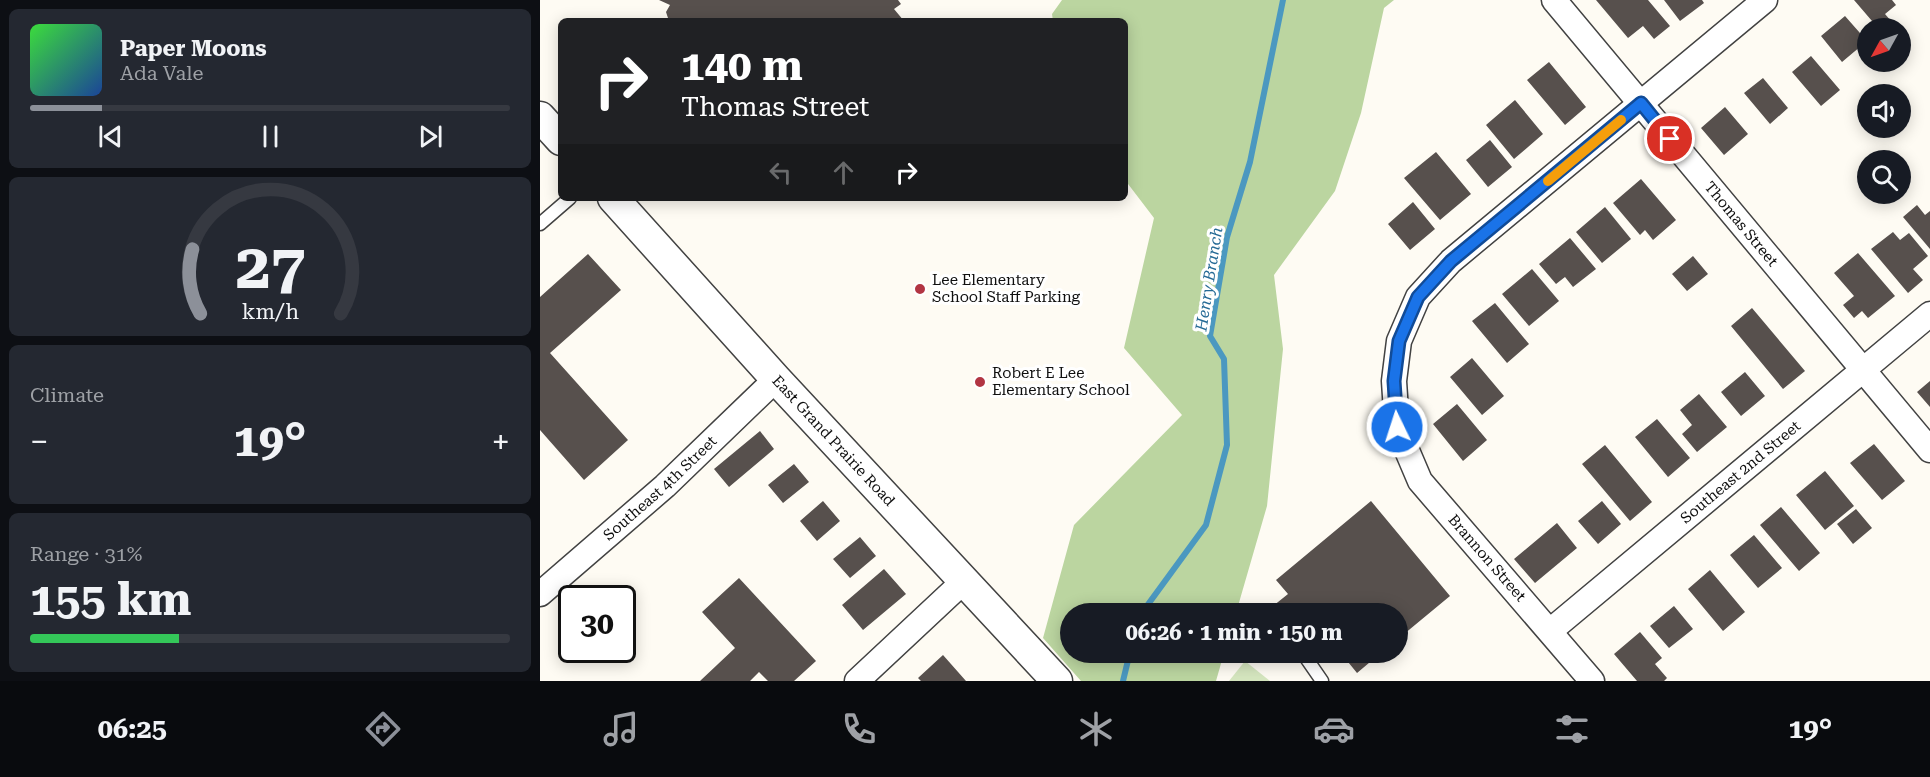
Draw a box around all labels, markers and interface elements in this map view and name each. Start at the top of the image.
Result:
north arrow [1857,18,1911,72]
map controls [1857,18,1911,204]
text: Paper Moons [120,36,267,61]
text: 140 m [681,41,803,90]
icon: right [582,42,660,120]
text: Ada Vale [120,61,203,85]
button: sound [1857,84,1911,138]
text: Thomas Street [681,91,869,123]
pin [1644,113,1695,164]
icon: previous [94,120,127,153]
icon: pause [254,120,287,153]
icon: next [414,120,447,153]
icon: arrive [1653,122,1686,155]
button: search [1857,150,1911,204]
icon: left [764,156,797,189]
icon: ahead [827,156,860,189]
icon: right [890,156,923,189]
street label: Thomas Street [1701,178,1782,270]
water label: Henry Branch [1191,225,1227,333]
text: 27 [235,230,305,303]
place label: Lee Elementary School Staff Parking [932,271,1081,306]
marker: Lee Elementary School Staff Parking [913,282,927,296]
text: km/h [241,299,299,324]
place label: Robert E Lee Elementary School [992,364,1130,399]
street label: East Grand Prairie Road [768,372,899,510]
marker: Robert E Lee Elementary School [973,375,987,389]
text: Climate [30,383,104,407]
position arrow [1365,395,1429,459]
text: 19° [234,414,306,467]
street label: Southeast 2nd Street [1677,417,1804,527]
text: − [30,422,48,461]
text: + [492,422,510,461]
street label: Southeast 4th Street [600,432,721,544]
street label: Brannon Street [1444,511,1530,605]
text: Range · 31% [30,542,142,566]
text: 155 km [30,573,191,626]
speed limit sign: 30 [558,585,636,663]
text: 06:26 · 1 min · 150 m [1125,620,1343,645]
icon: directions [362,708,404,750]
icon: music [600,708,642,750]
icon: phone [838,708,880,750]
icon: climate [1075,708,1117,750]
icon: car [1313,708,1355,750]
icon: filters [1551,708,1593,750]
text: 06:25 [98,713,167,745]
text: 19° [1788,713,1832,745]

